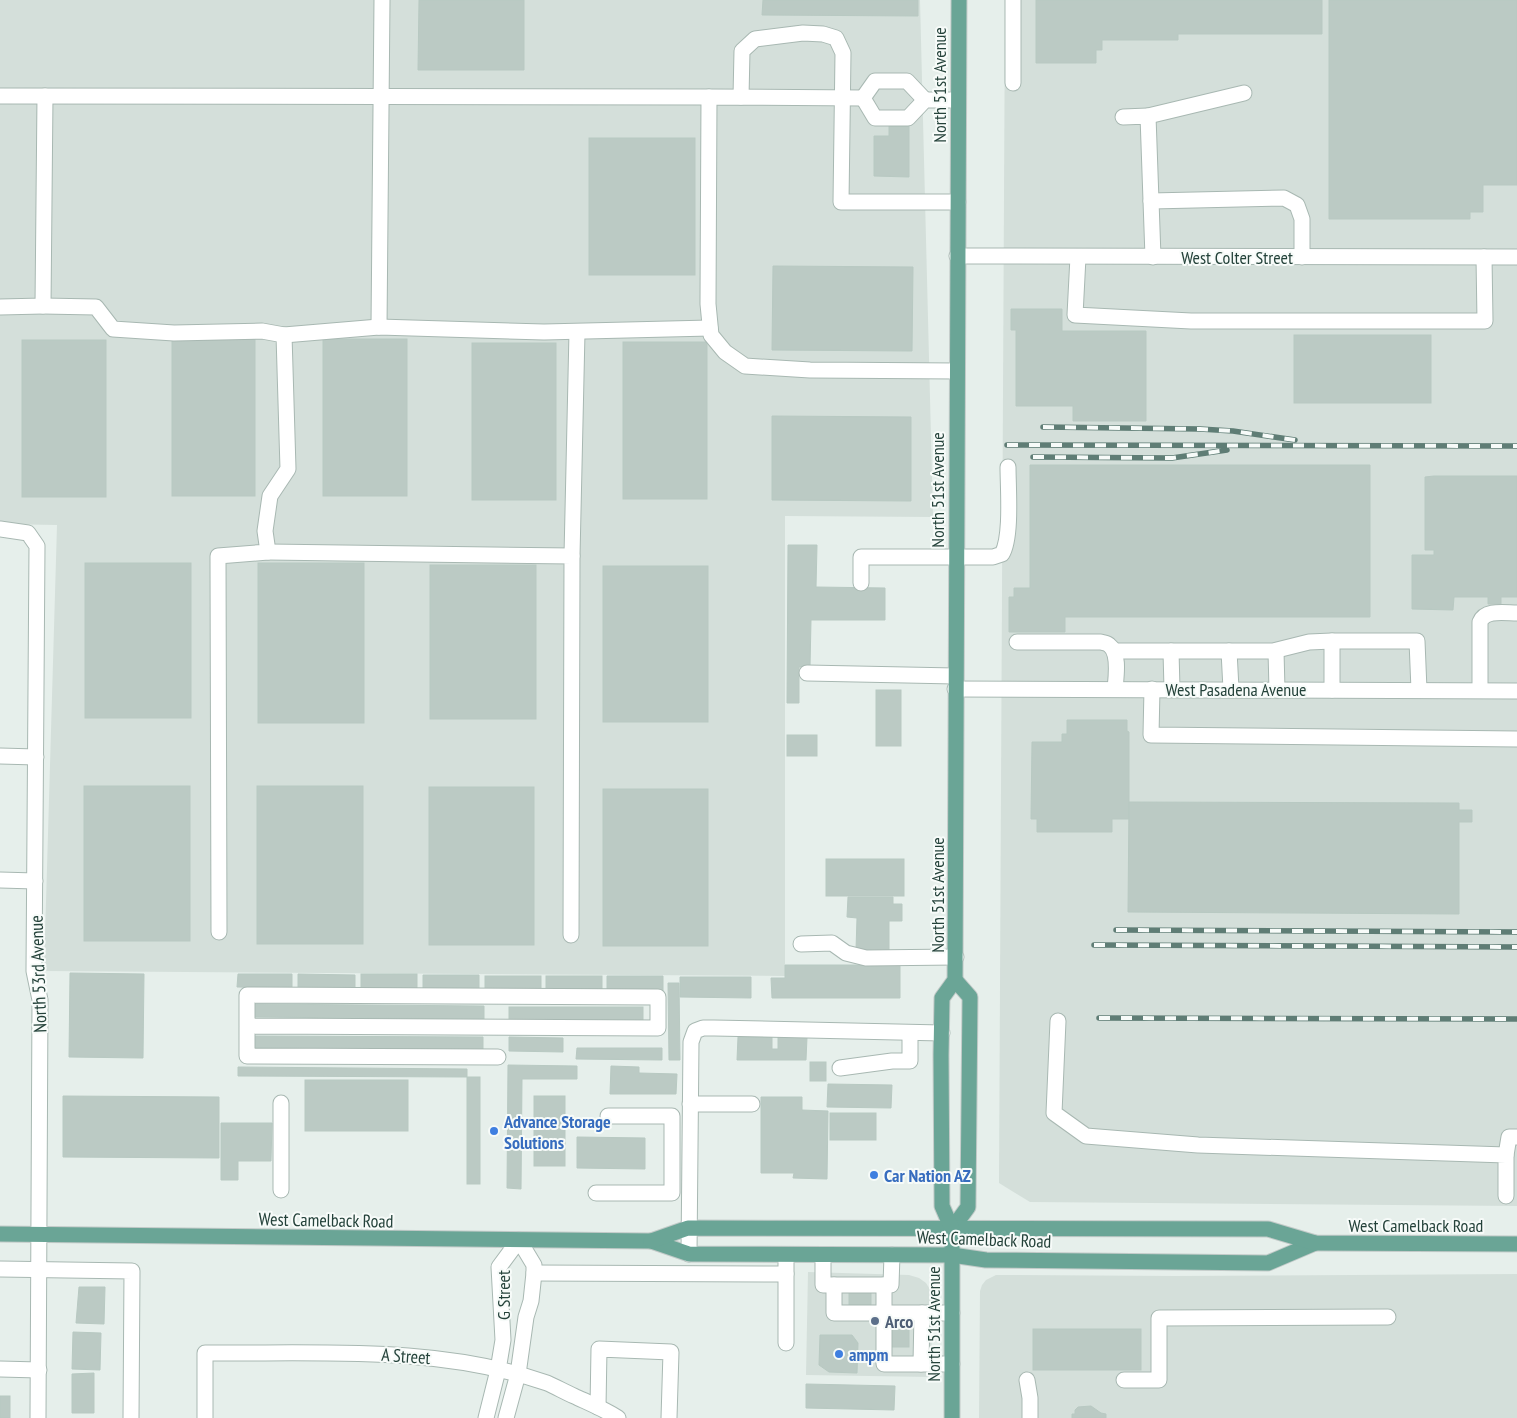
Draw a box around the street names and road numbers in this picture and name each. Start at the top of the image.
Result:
street label: North 51st Avenue [928,27,951,143]
street label: West Colter Street [1181,246,1293,269]
street label: North 51st Avenue [926,432,949,548]
street label: West Pasadena Avenue [1165,678,1307,701]
street label: North 51st Avenue [926,837,949,953]
street label: North 53rd Avenue [24,915,52,1033]
street label: West Camelback Road [258,1207,394,1233]
street label: West Camelback Road [1349,1214,1483,1237]
street label: West Camelback Road [916,1225,1052,1253]
street label: North 51st Avenue [922,1266,945,1382]
street label: G Street [492,1270,515,1320]
street label: A Street [381,1343,431,1369]

